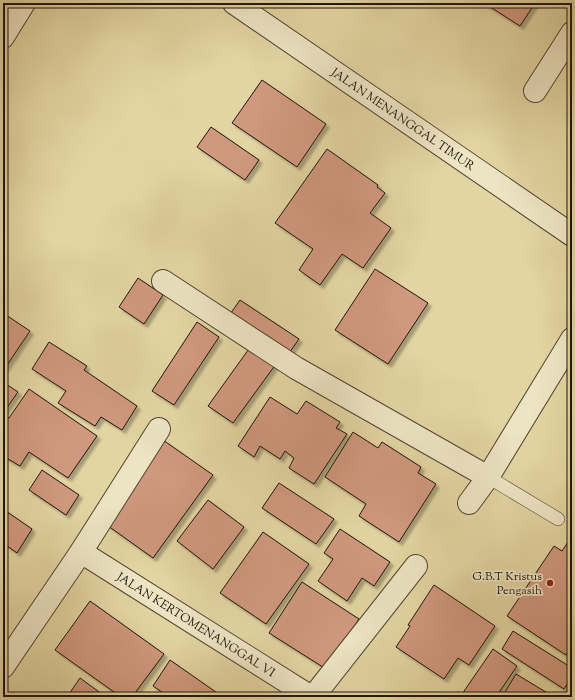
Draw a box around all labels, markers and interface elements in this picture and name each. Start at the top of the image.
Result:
street label: JALAN MENANGGAL TIMUR [326,64,478,176]
street label: JALAN KERTOMENANGGAL VI [112,568,278,682]
place label: G.B.T Kristus Pengasih [472,568,542,600]
marker: G.B.T Kristus Pengasih [545,578,555,588]

